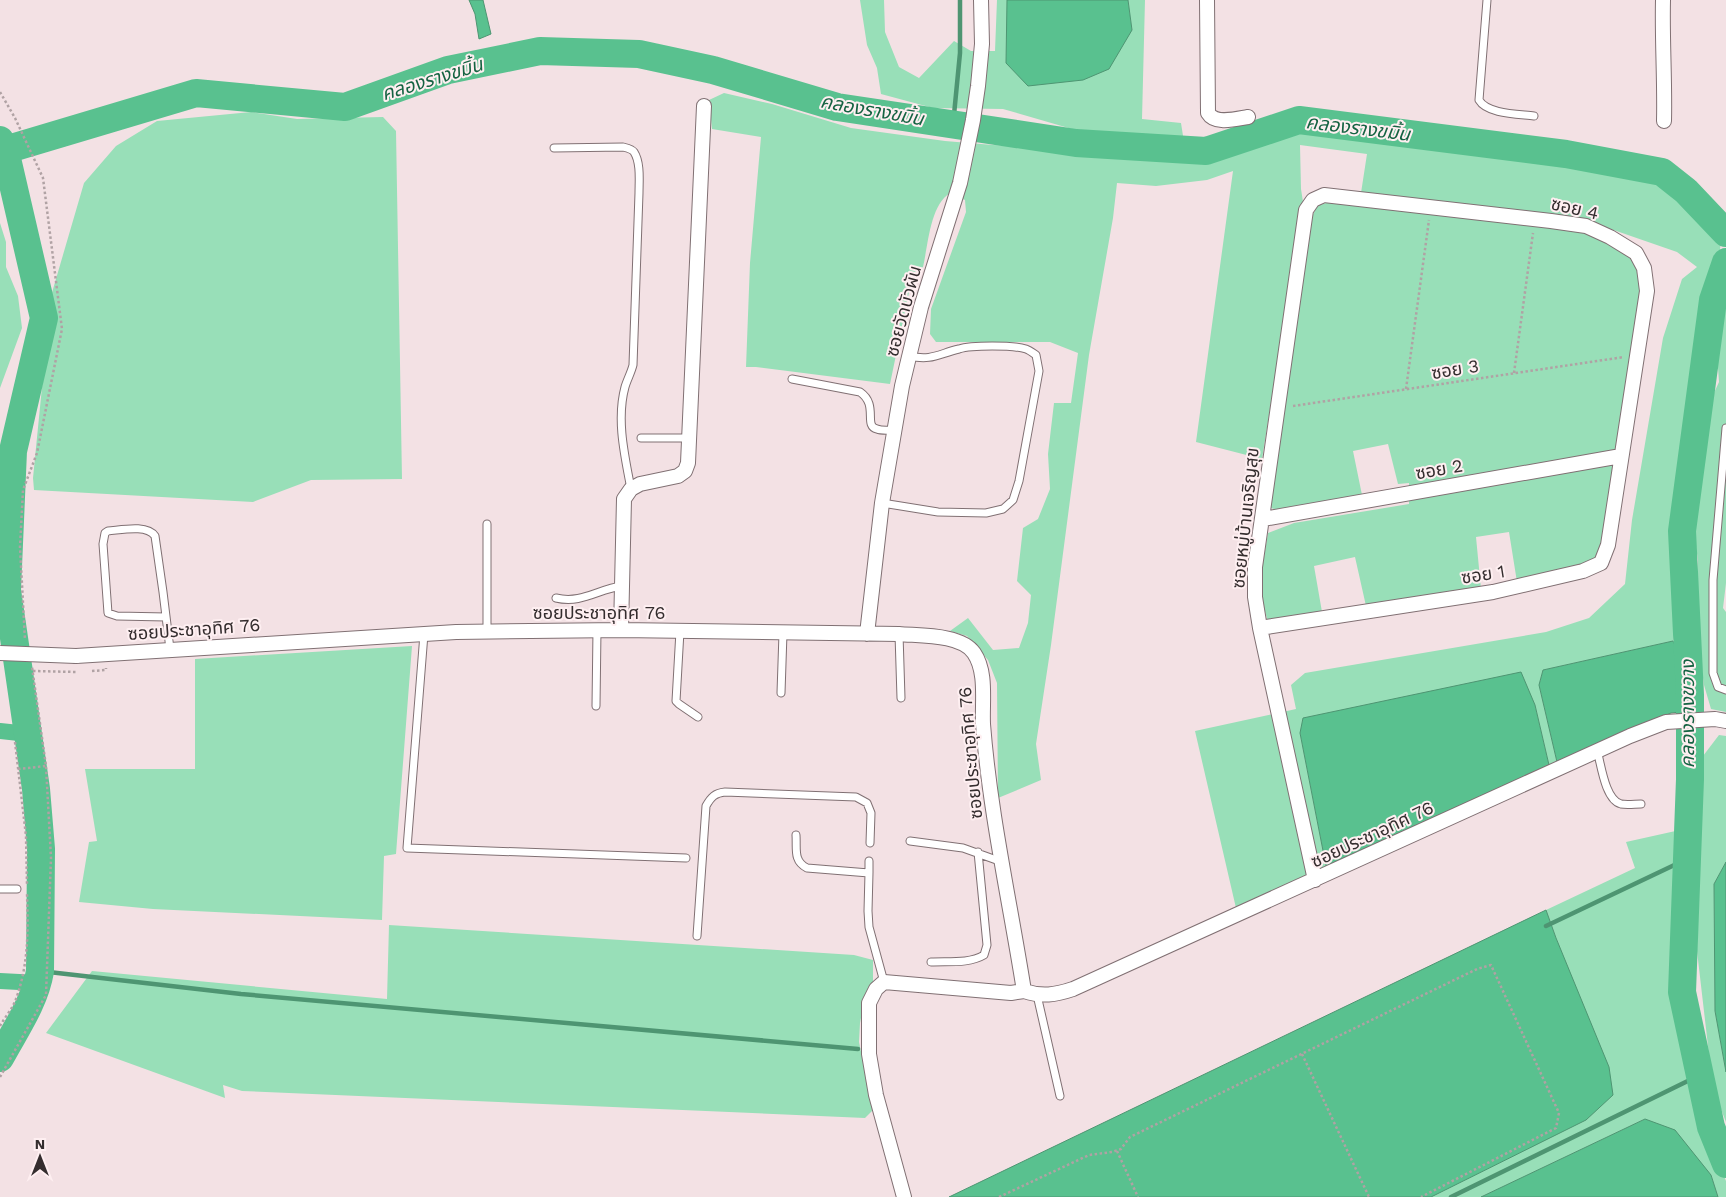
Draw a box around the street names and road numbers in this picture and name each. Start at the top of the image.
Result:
street label: ซอย 4 [1549,192,1601,224]
street label: ซอยวัดบัวผัน [881,263,925,359]
street label: ซอย 3 [1430,355,1480,383]
street label: ซอยหมู่บ้านเจริญสุข [1227,447,1265,590]
street label: ซอย 2 [1414,455,1464,483]
street label: ซอย 1 [1460,560,1506,588]
street label: ซอยประชาอุทิศ 76 [533,602,665,624]
street label: ซอยประชาอุทิศ 76 [127,614,261,645]
street label: ซอยประชาอุทิศ 76 [954,686,987,820]
street label: ซอยประชาอุทิศ 76 [1307,796,1437,872]

